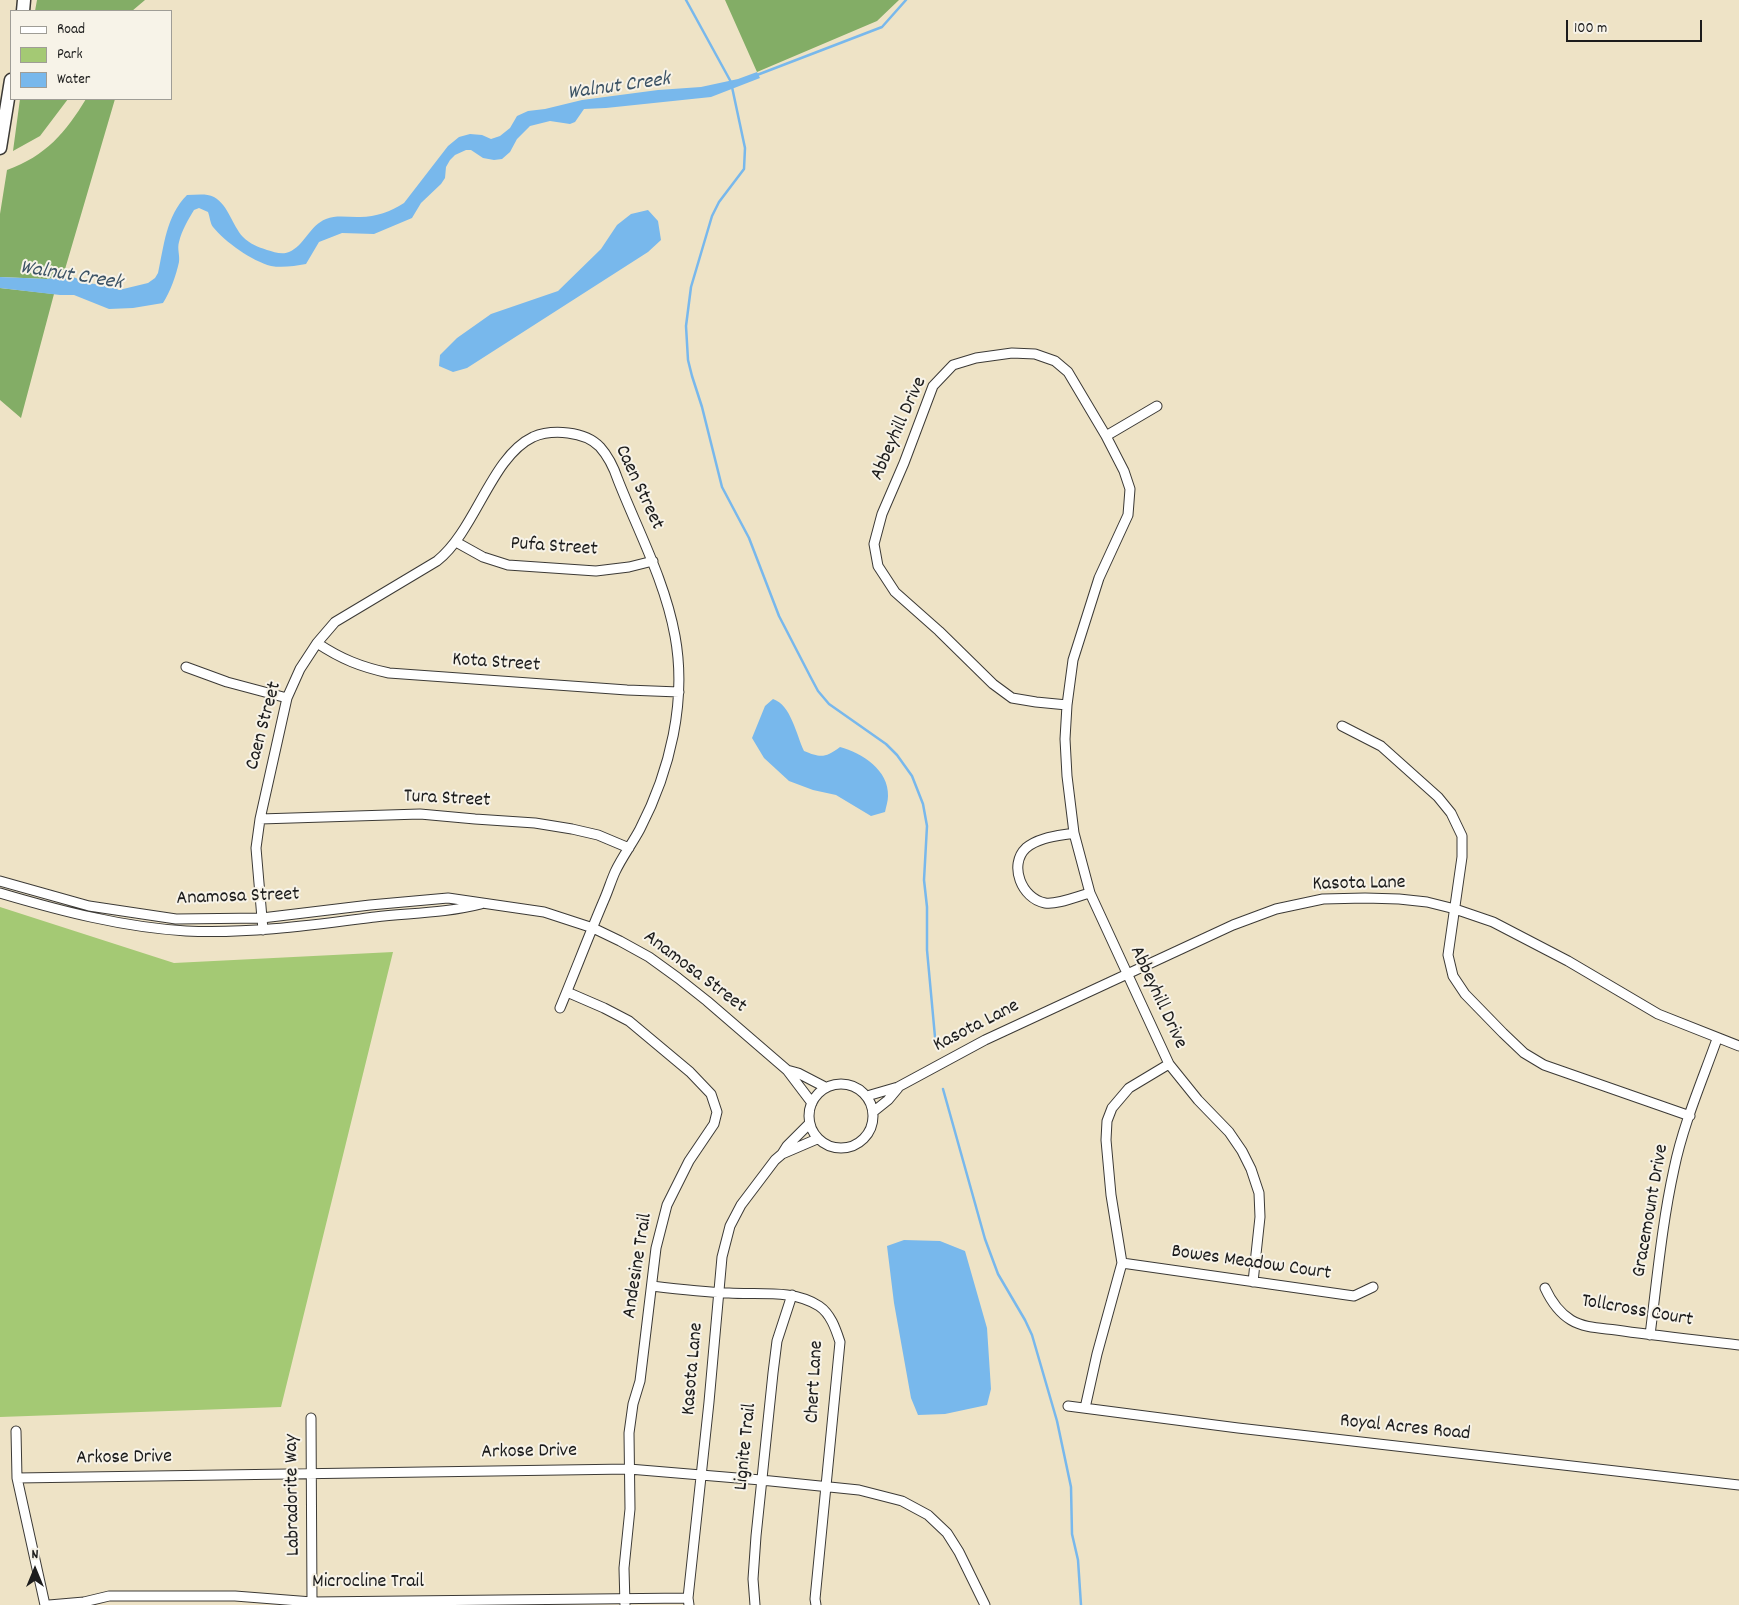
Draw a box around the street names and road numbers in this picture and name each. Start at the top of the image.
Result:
street label: Abbeyhill Drive [867,374,933,484]
street label: Caen Street [608,442,668,534]
street label: Pufa Street [510,533,598,563]
street label: Kota Street [451,649,541,679]
street label: Caen Street [242,679,288,773]
street label: Tura Street [403,786,491,814]
street label: Kasota Lane [1312,872,1406,898]
street label: Anamosa Street [176,884,300,912]
street label: Anamosa Street [638,926,750,1020]
street label: Abbeyhill Drive [1123,943,1191,1053]
street label: Kasota Lane [930,995,1024,1059]
street label: Gracemount Drive [1628,1143,1676,1279]
street label: Andesine Trail [619,1212,659,1320]
street label: Bowes Meadow Court [1170,1241,1332,1287]
street label: Tollcross Court [1579,1290,1695,1334]
street label: Kasota Lane [678,1322,710,1416]
street label: Chert Lane [802,1340,830,1424]
street label: Lignite Trail [730,1402,764,1492]
street label: Royal Acres Road [1339,1410,1471,1448]
street label: Labradorite Way [281,1434,307,1556]
street label: Arkose Drive [481,1440,577,1466]
street label: Arkose Drive [76,1446,172,1472]
street label: Microcline Trail [312,1571,424,1595]

